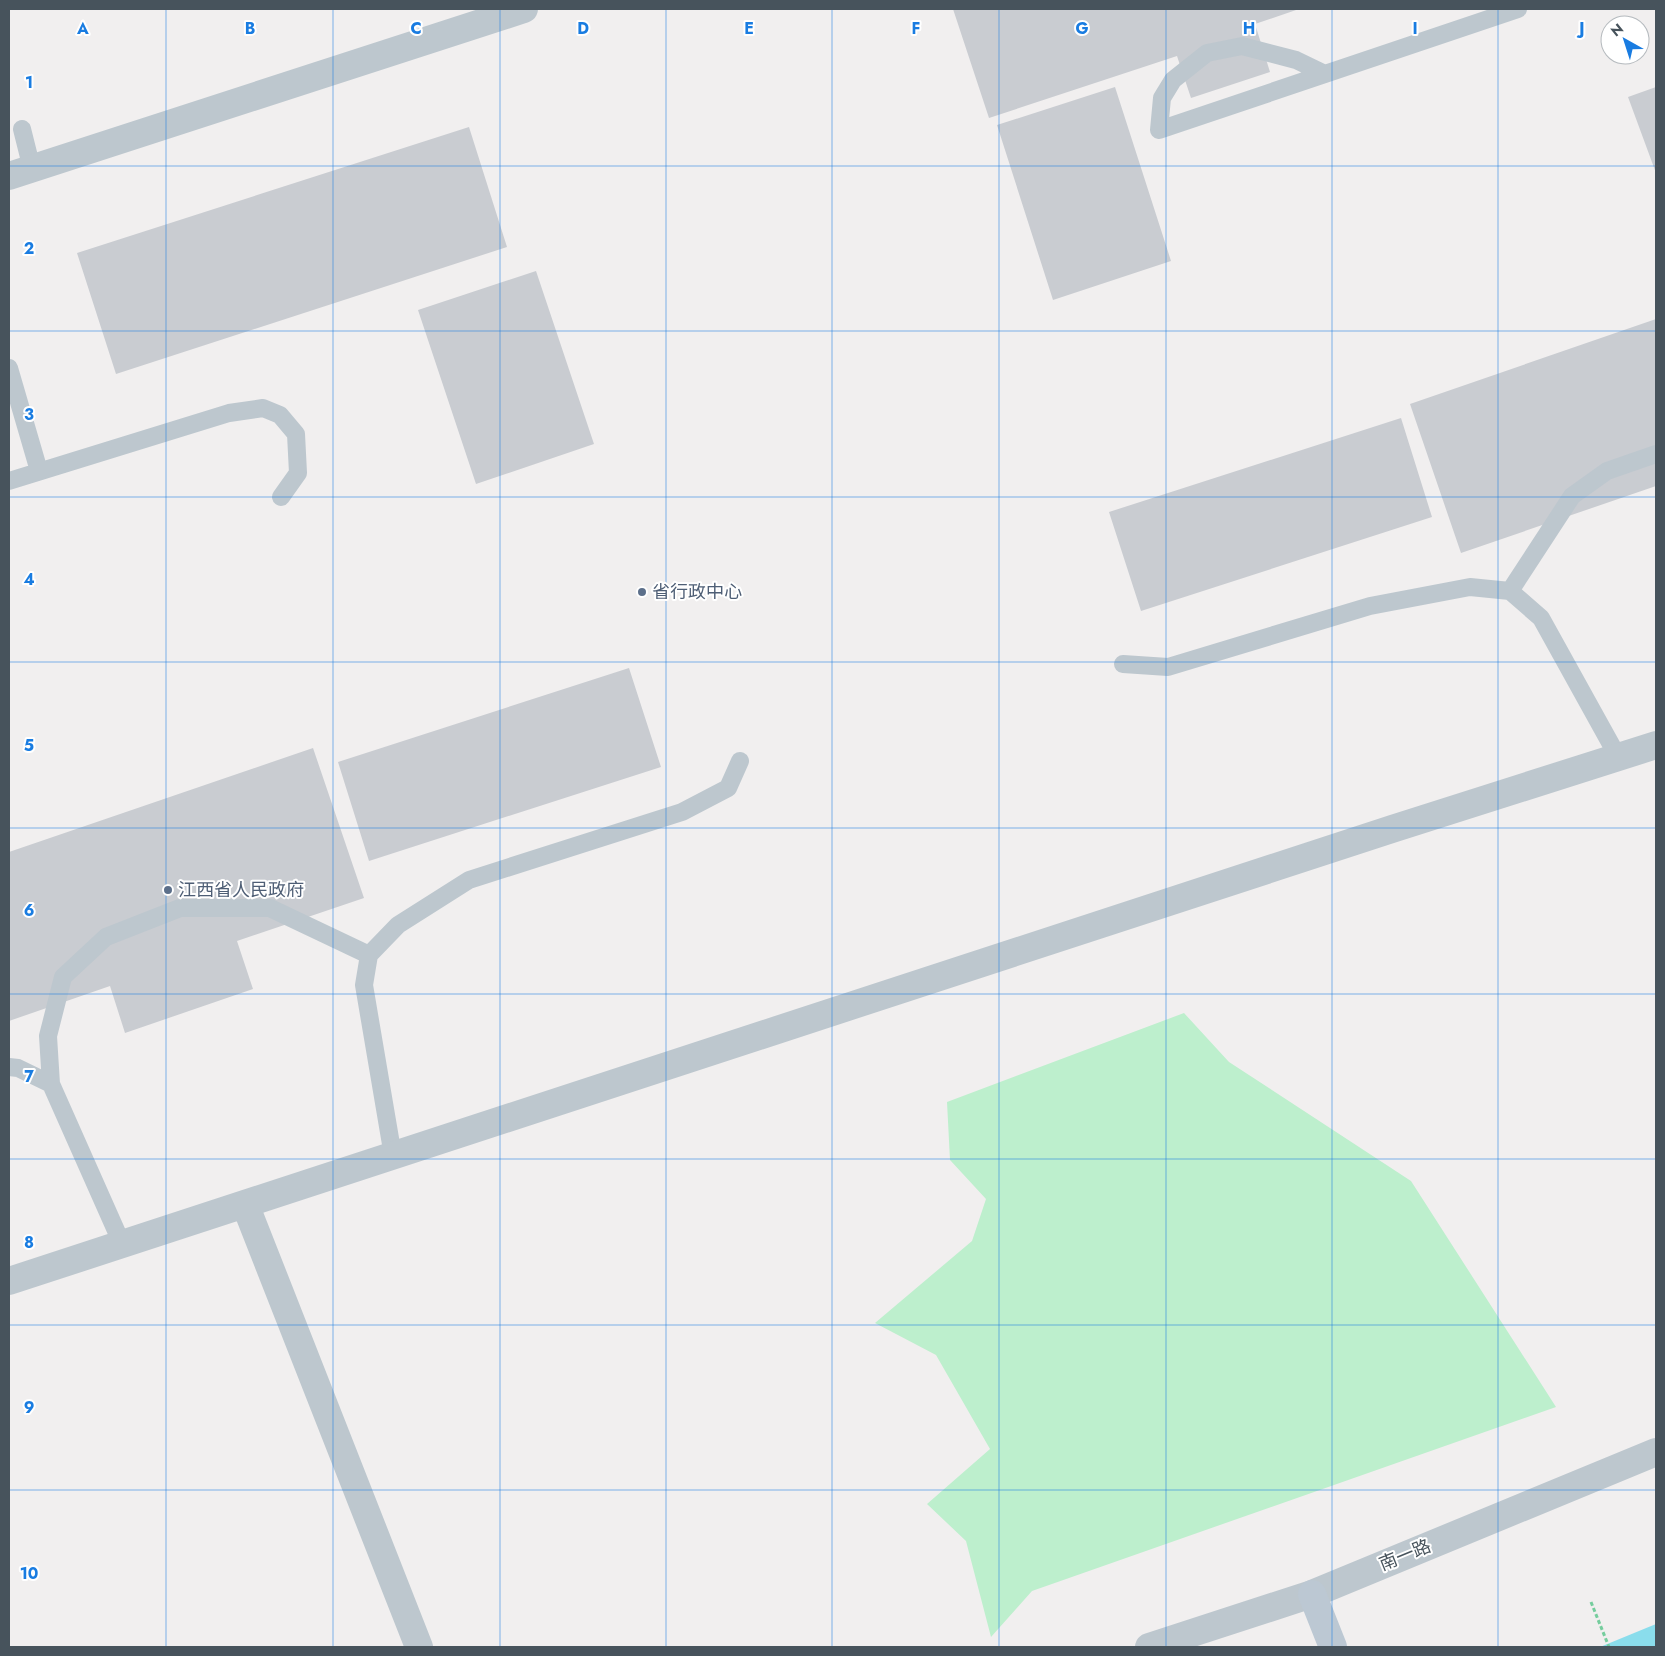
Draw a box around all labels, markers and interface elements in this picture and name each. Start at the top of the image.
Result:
north arrow [1600,15,1650,65]
text: A [76,17,89,40]
text: B [245,17,255,40]
text: C [410,17,422,40]
text: D [577,17,589,40]
text: E [744,17,754,40]
text: F [912,17,920,40]
text: G [1075,17,1089,40]
text: H [1243,17,1255,40]
text: I [1412,17,1418,40]
text: J [1576,17,1585,40]
text: N [1606,19,1627,41]
text: 1 [25,71,33,94]
text: 2 [24,237,34,260]
text: 3 [24,403,34,426]
text: 4 [23,568,35,591]
place label: 省行政中心 [652,579,742,605]
marker: 省行政中心 [636,586,648,598]
text: 5 [24,734,34,757]
place label: 江西省人民政府 [178,877,304,903]
marker: 江西省人民政府 [162,884,174,896]
text: 6 [24,899,34,922]
text: 7 [24,1065,34,1088]
text: 8 [24,1231,34,1254]
text: 9 [24,1396,34,1419]
street label: 南一路 [1375,1533,1435,1577]
text: 10 [20,1562,38,1585]

